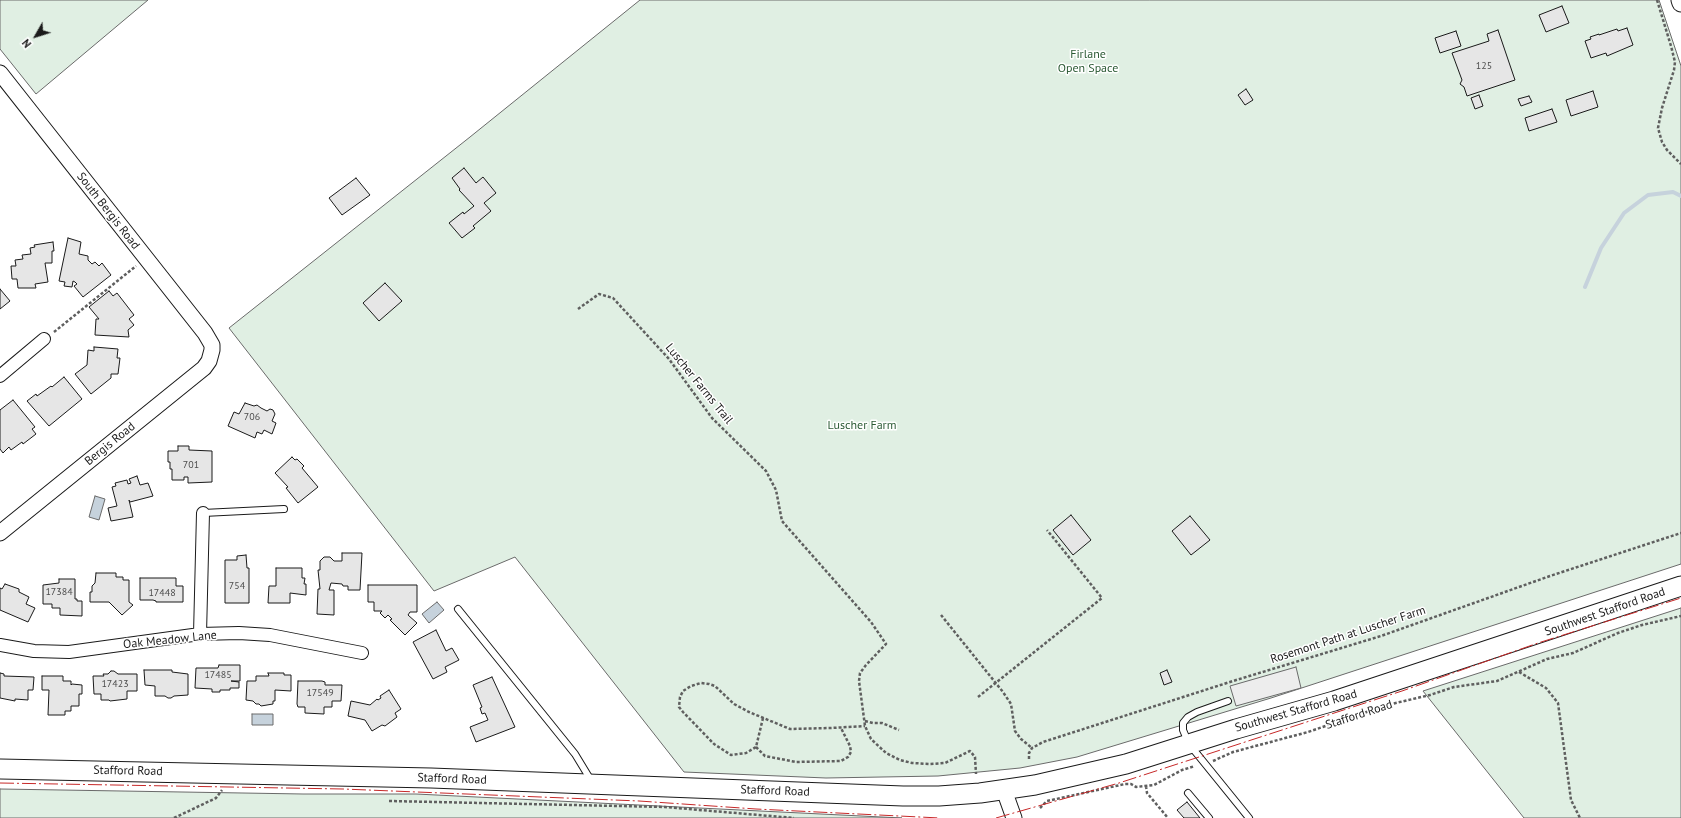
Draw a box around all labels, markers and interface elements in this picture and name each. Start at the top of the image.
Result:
north arrow [16,16,56,56]
text: N [19,36,34,51]
park label: Firlane Open Space [1058,48,1118,76]
house number: 125 [1476,60,1492,72]
street label: South Bergis Road [74,170,142,252]
street label: Luscher Farms Trail [662,341,736,427]
house number: 706 [244,411,260,423]
street label: Bergis Road [82,419,138,469]
park label: Luscher Farm [828,419,896,433]
house number: 701 [183,459,199,471]
house number: 754 [229,580,245,592]
street label: Southwest Stafford Road [1543,585,1667,639]
house number: 17384 [45,586,73,598]
house number: 17448 [148,587,176,599]
street label: Rosemont Path at Luscher Farm [1269,603,1427,667]
street label: Oak Meadow Lane [123,628,217,652]
house number: 17485 [204,669,232,681]
house number: 17423 [101,678,129,690]
house number: 17549 [306,687,334,699]
street label: Southwest Stafford Road [1233,687,1359,735]
street label: Stafford Road [1324,697,1394,733]
street label: Stafford Road [93,763,163,779]
street label: Stafford Road [417,771,487,787]
street label: Stafford Road [740,783,810,799]

